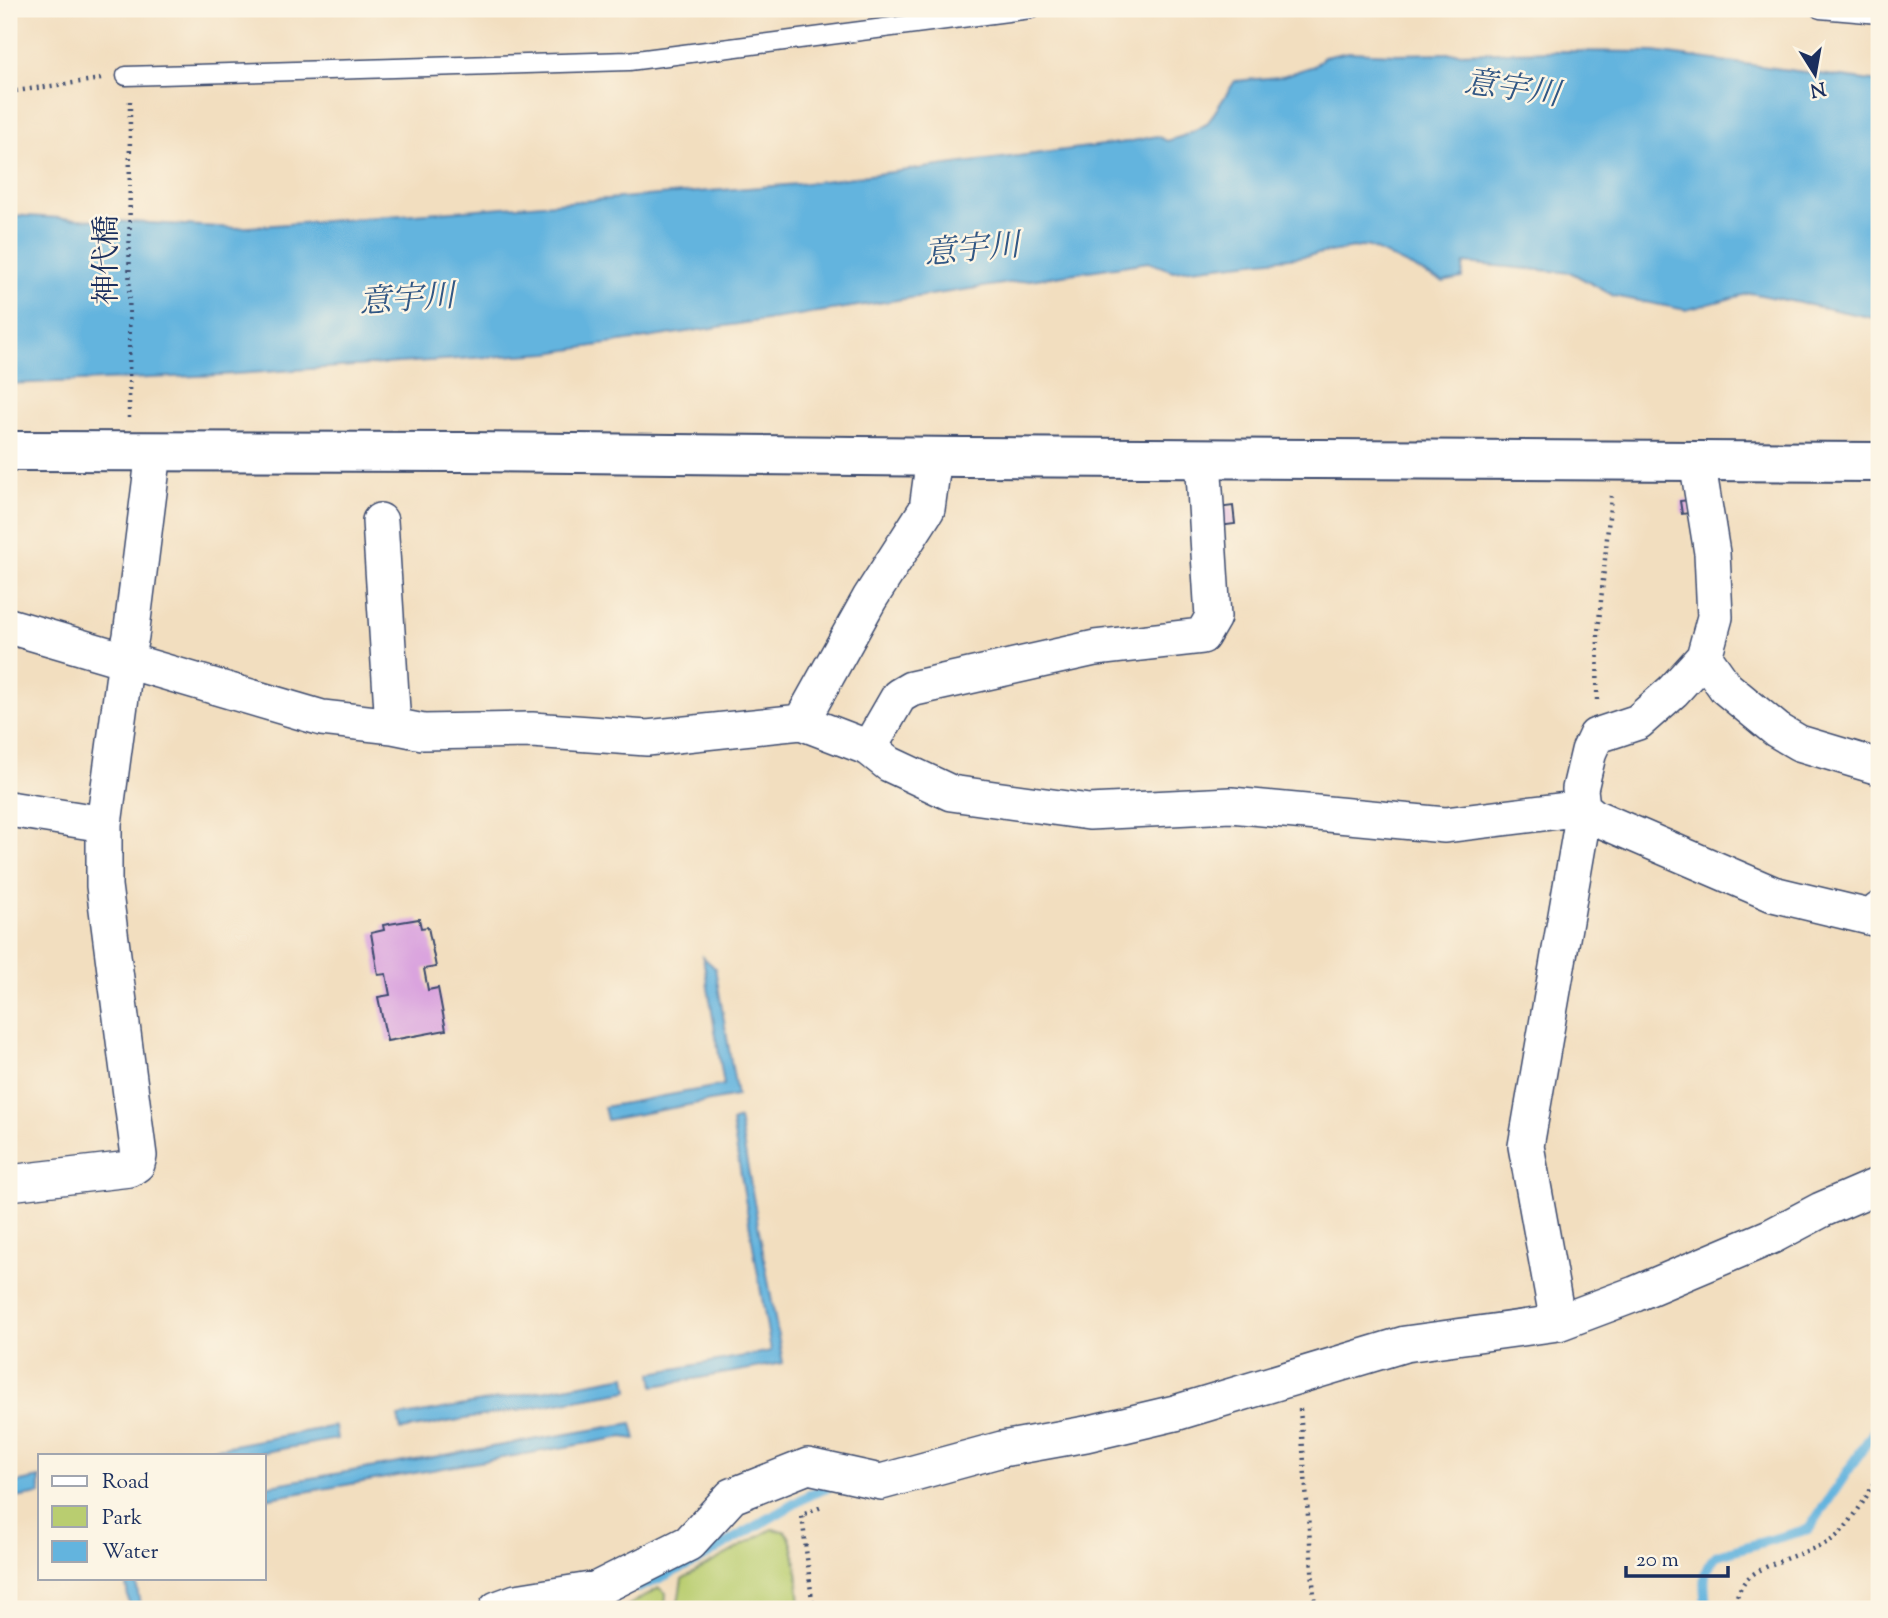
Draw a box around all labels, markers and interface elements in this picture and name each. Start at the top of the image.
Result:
north arrow [1780,38,1850,108]
water label: 意宇川 [1461,61,1566,120]
text: N [1808,74,1828,103]
street label: 神代橋 [87,215,130,305]
water label: 意宇川 [922,224,1025,278]
water label: 意宇川 [358,274,459,327]
legend [38,1454,266,1580]
text: Road [102,1468,149,1498]
text: Park [102,1504,143,1534]
scale bar [1626,1534,1727,1578]
text: Water [102,1538,159,1568]
text: 20 m [1636,1546,1679,1576]

